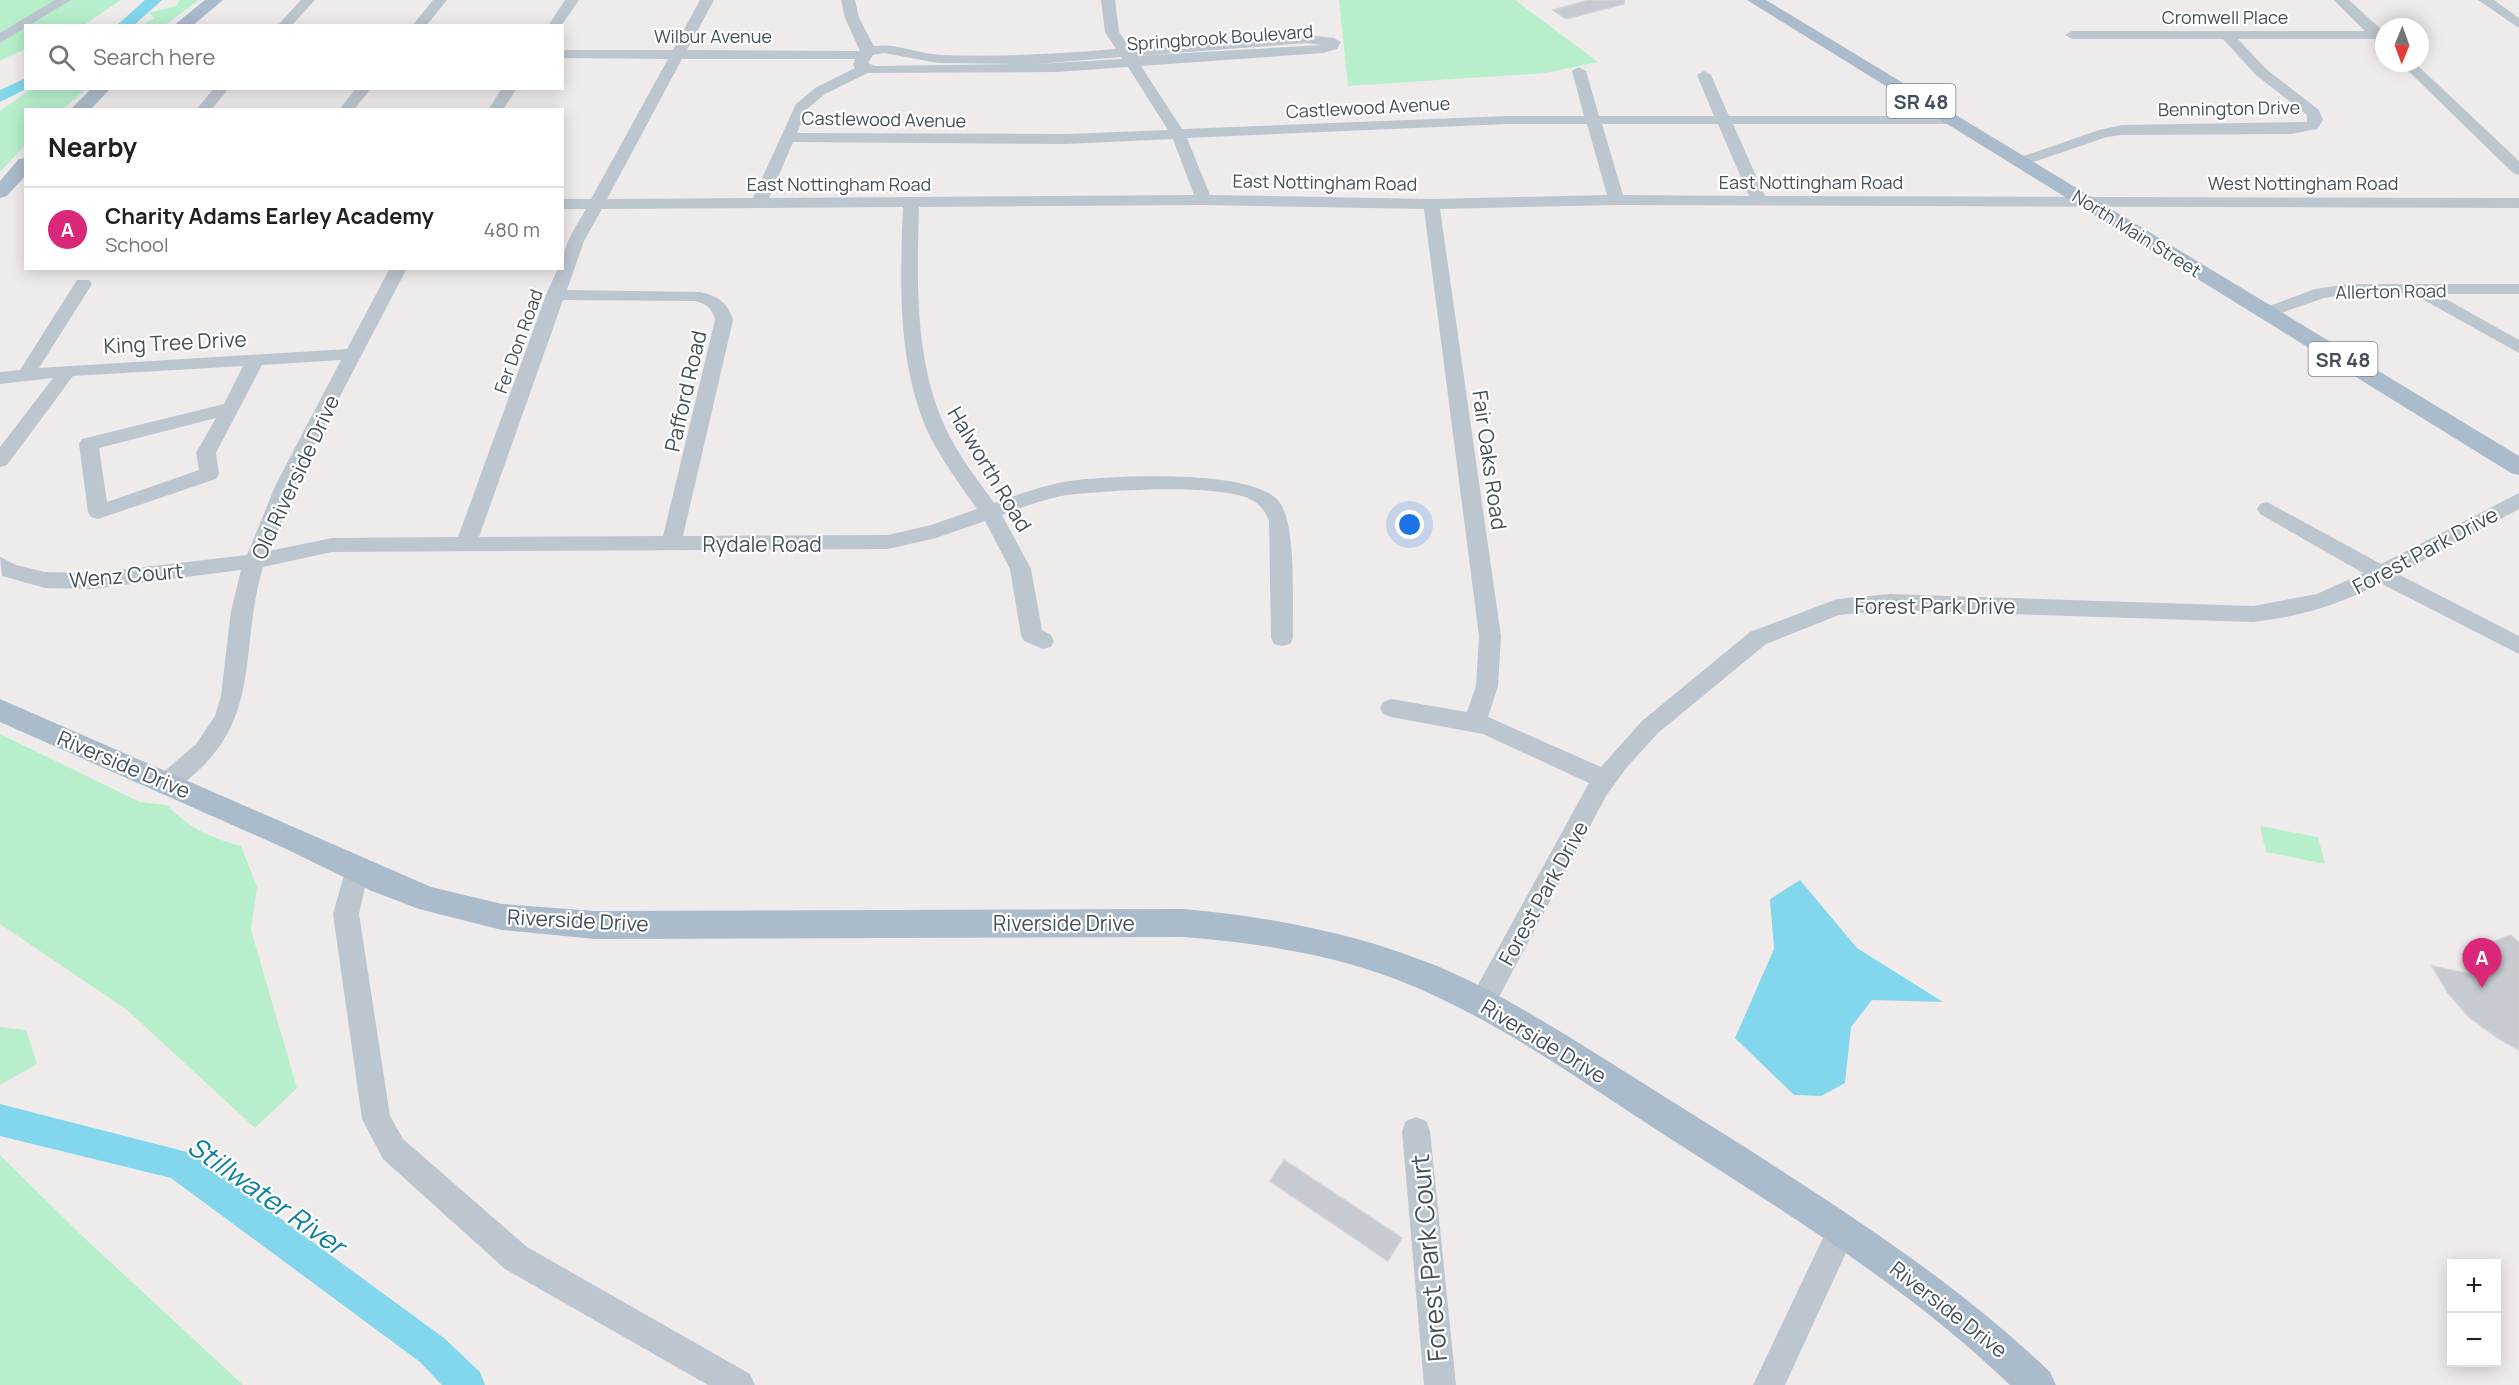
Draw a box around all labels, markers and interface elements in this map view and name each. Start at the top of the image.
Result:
street label: Cromwell Place [2162,5,2288,29]
north arrow [2375,18,2429,72]
street label: Springbrook Boulevard [1126,19,1314,55]
search box [24,24,564,90]
street label: Wilbur Avenue [654,24,772,48]
icon: search [45,41,78,74]
text: Search here [93,42,215,72]
road number: SR 48 [1886,84,1956,118]
street label: Castlewood Avenue [1285,91,1451,123]
street label: Bennington Drive [2158,95,2300,121]
street label: Castlewood Avenue [802,106,966,132]
text: Nearby [48,129,137,165]
street label: East Nottingham Road [1232,168,1418,196]
street label: East Nottingham Road [1719,170,1903,194]
street label: West Nottingham Road [2208,171,2398,195]
street label: East Nottingham Road [747,172,931,196]
street label: North Main Street [2068,184,2206,282]
text: Charity Adams Earley Academy [105,201,434,231]
text: A [61,216,74,243]
text: 480 m [483,216,540,243]
text: School [105,231,169,258]
street label: Allerton Road [2335,278,2447,304]
street label: Fer Don Road [488,286,548,396]
street label: King Tree Drive [103,324,247,360]
street label: Pafford Road [657,328,713,454]
road number: SR 48 [2308,342,2378,376]
street label: Fair Oaks Road [1466,388,1514,532]
street label: Old Riverside Drive [245,390,345,564]
street label: Halworth Road [942,401,1038,537]
street label: Forest Park Drive [2347,500,2503,600]
your location [1395,510,1424,539]
street label: Rydale Road [702,530,822,558]
street label: Wenz Court [68,556,184,594]
street label: Forest Park Drive [1854,592,2016,620]
street label: Riverside Drive [53,723,195,805]
street label: Forest Park Drive [1492,816,1594,970]
street label: Riverside Drive [506,902,650,938]
street label: Riverside Drive [993,909,1135,937]
pin: A [2462,938,2502,988]
street label: Riverside Drive [1476,992,1612,1090]
water label: Stillwater River [181,1127,356,1265]
street label: Forest Park Court [1401,1153,1455,1363]
street label: Riverside Drive [1885,1254,2013,1364]
map controls [2447,1259,2501,1367]
button: + [2447,1259,2501,1313]
button: − [2447,1313,2501,1367]

